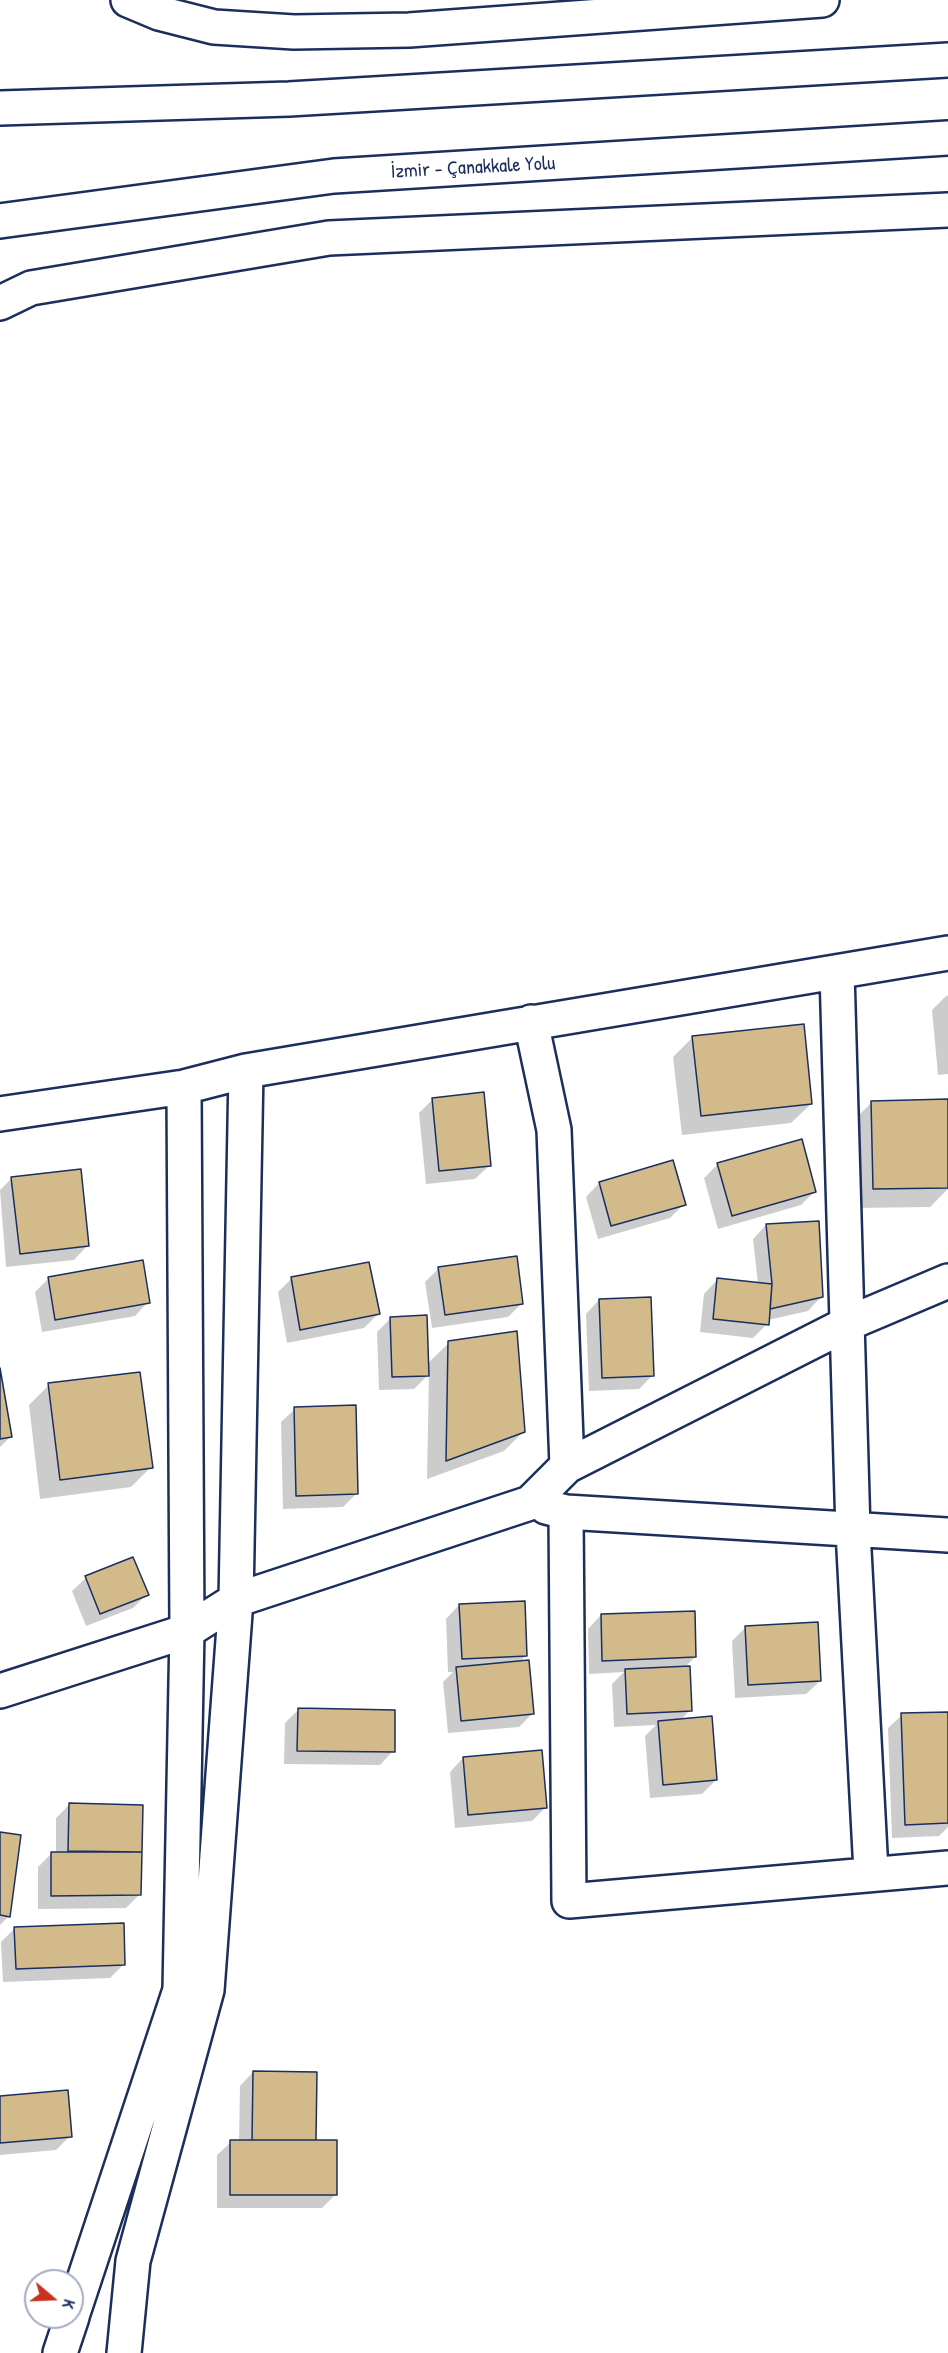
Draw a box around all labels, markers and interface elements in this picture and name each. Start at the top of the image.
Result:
street label: İzmir - Çanakkale Yolu [390,152,556,184]
north arrow [24,2269,84,2329]
text: K [57,2297,81,2312]

